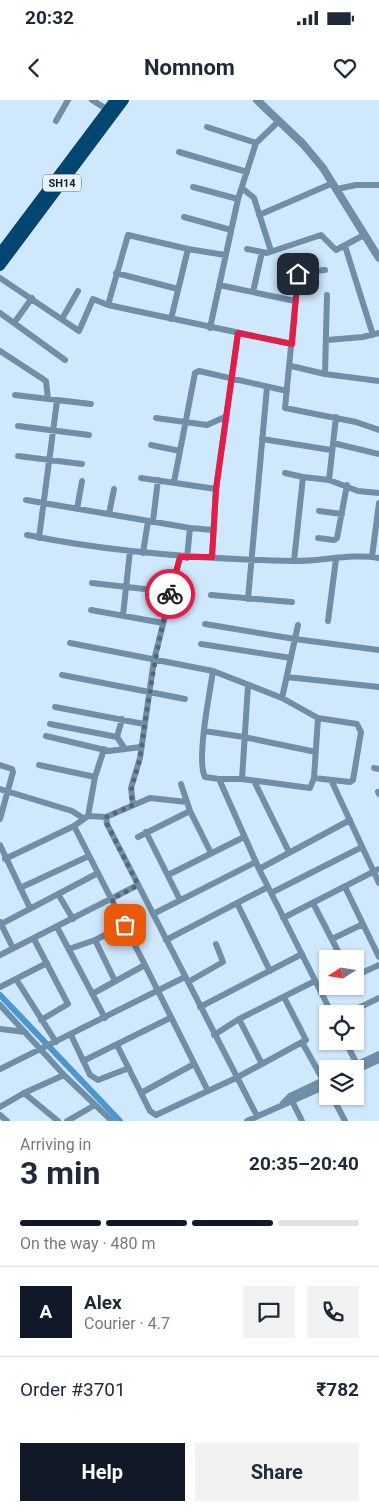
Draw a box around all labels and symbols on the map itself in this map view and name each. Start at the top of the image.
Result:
road number: SH14 [43,175,81,192]
pin [277,253,319,295]
courier [145,569,195,619]
pin [104,904,146,946]
north arrow [319,950,364,995]

